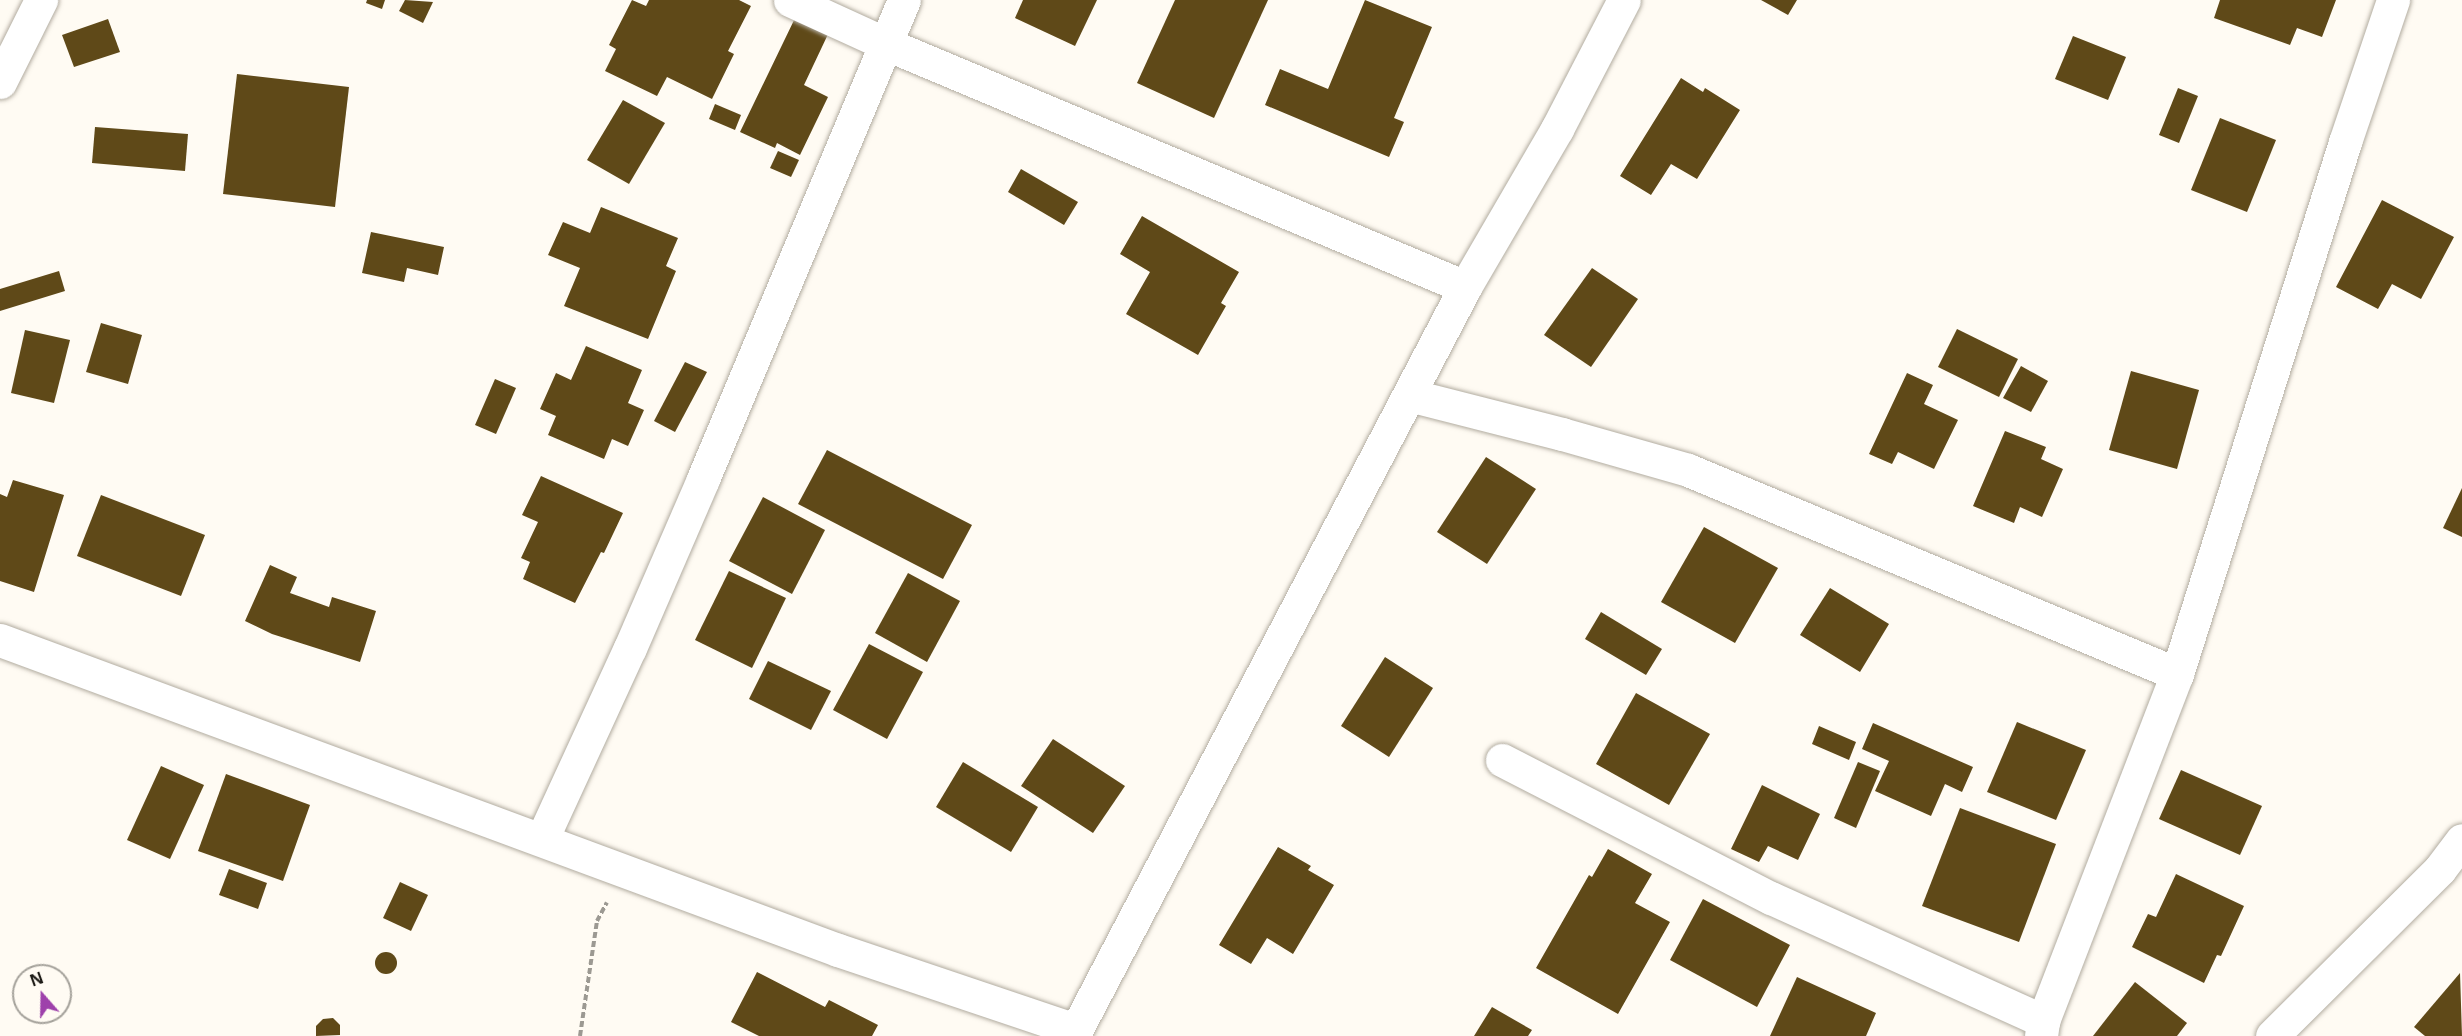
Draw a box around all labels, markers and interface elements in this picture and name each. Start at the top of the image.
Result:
north arrow [12,964,72,1024]
text: N [27,966,46,992]

